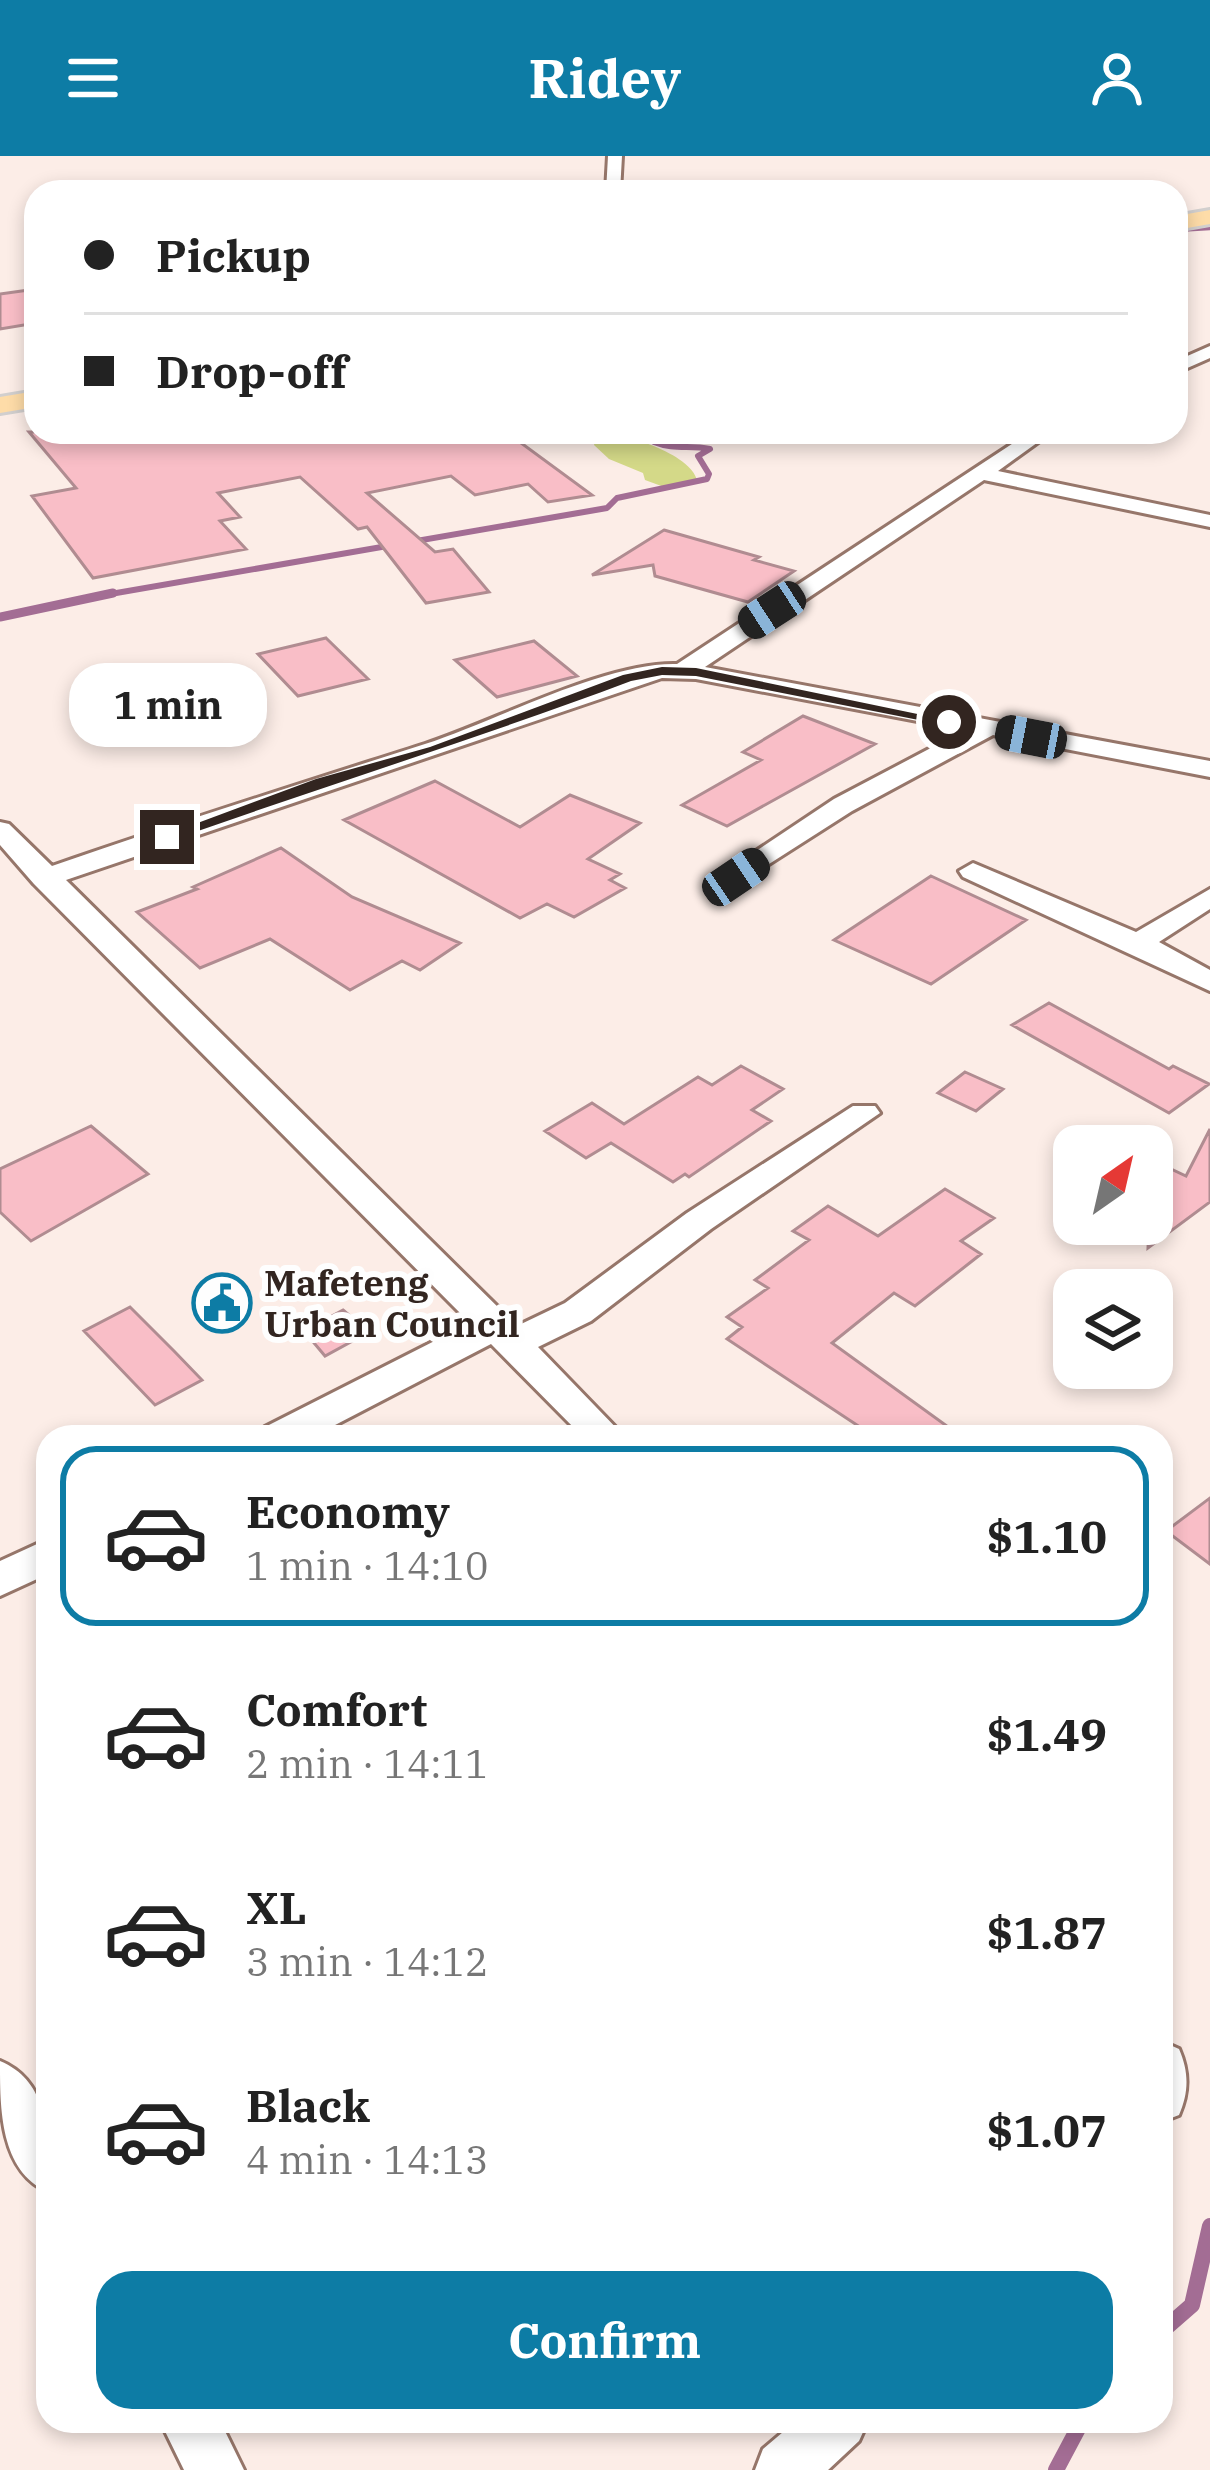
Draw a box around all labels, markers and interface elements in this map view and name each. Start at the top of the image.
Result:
text: Ridey [529,43,681,113]
icon: menu [60,45,126,111]
icon: person [1084,45,1150,111]
text: Pickup [156,226,311,284]
text: Drop-off [156,342,347,400]
car [732,575,812,645]
callout: 1 min [68,663,266,747]
text: 1 min [113,679,223,730]
route start [922,695,976,749]
car [992,712,1070,762]
route end [140,810,194,864]
car [696,842,776,912]
north arrow [1053,1125,1173,1245]
map controls [1053,1125,1173,1389]
place label: Mafeteng Urban Council [264,1259,520,1347]
button: layers [1053,1269,1173,1389]
public building icon: Mafeteng Urban Council [191,1272,253,1334]
icon: car [102,1482,210,1590]
text: Economy [246,1482,450,1540]
text: $1.10 [987,1507,1107,1565]
text: 1 min · 14:10 [246,1540,488,1591]
icon: car [102,1680,210,1788]
text: Comfort [246,1680,427,1738]
text: $1.49 [987,1705,1107,1763]
text: 2 min · 14:11 [246,1738,488,1789]
icon: car [102,1878,210,1986]
text: XL [246,1878,307,1936]
text: $1.87 [987,1903,1107,1961]
text: 3 min · 14:12 [246,1936,488,1987]
icon: car [102,2076,210,2184]
text: Black [246,2076,370,2134]
text: $1.07 [987,2101,1107,2159]
text: 4 min · 14:13 [246,2134,488,2185]
button: Confirm [96,2271,1113,2409]

